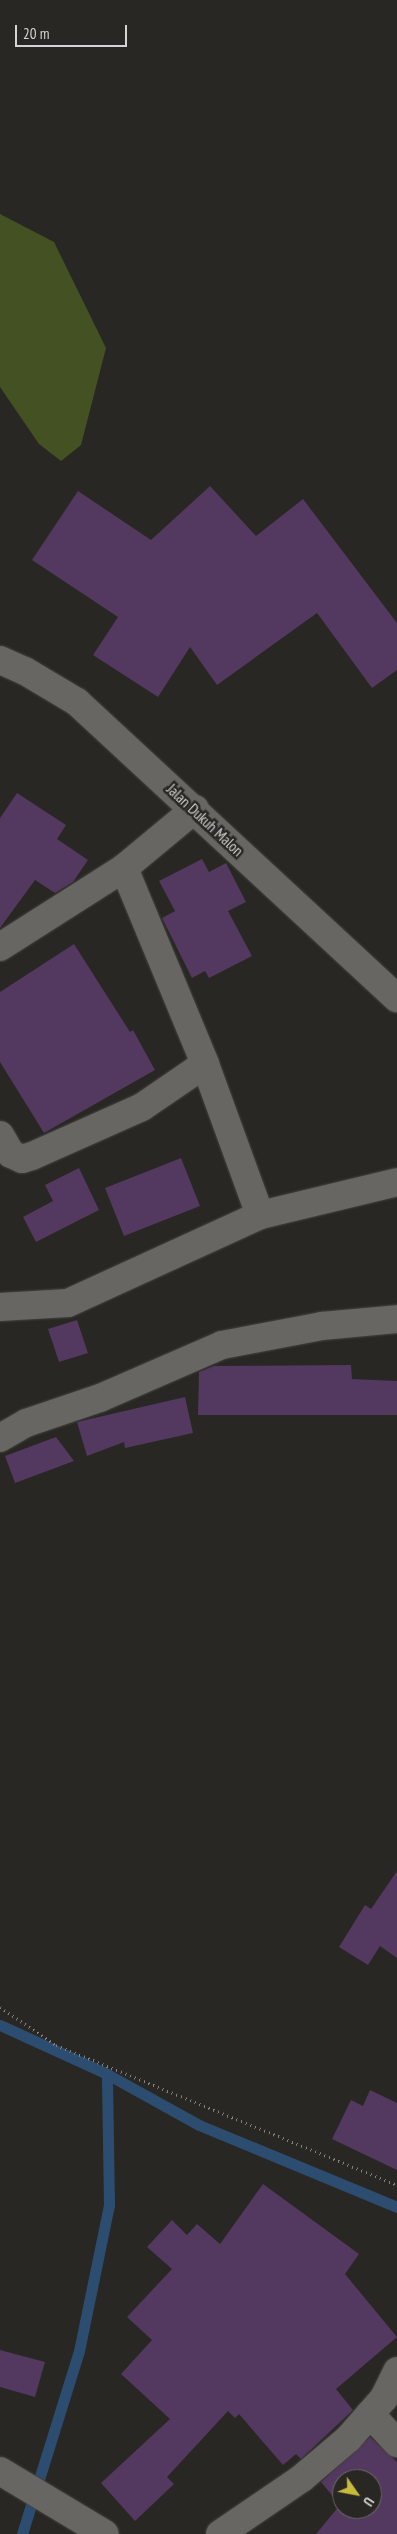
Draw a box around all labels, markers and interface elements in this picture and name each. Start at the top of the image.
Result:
scale bar [18,15,130,47]
text: 20 m [23,24,49,43]
street label: Jalan Dukuh Malon [163,780,247,860]
north arrow [332,2469,382,2519]
text: U [359,2494,378,2510]

